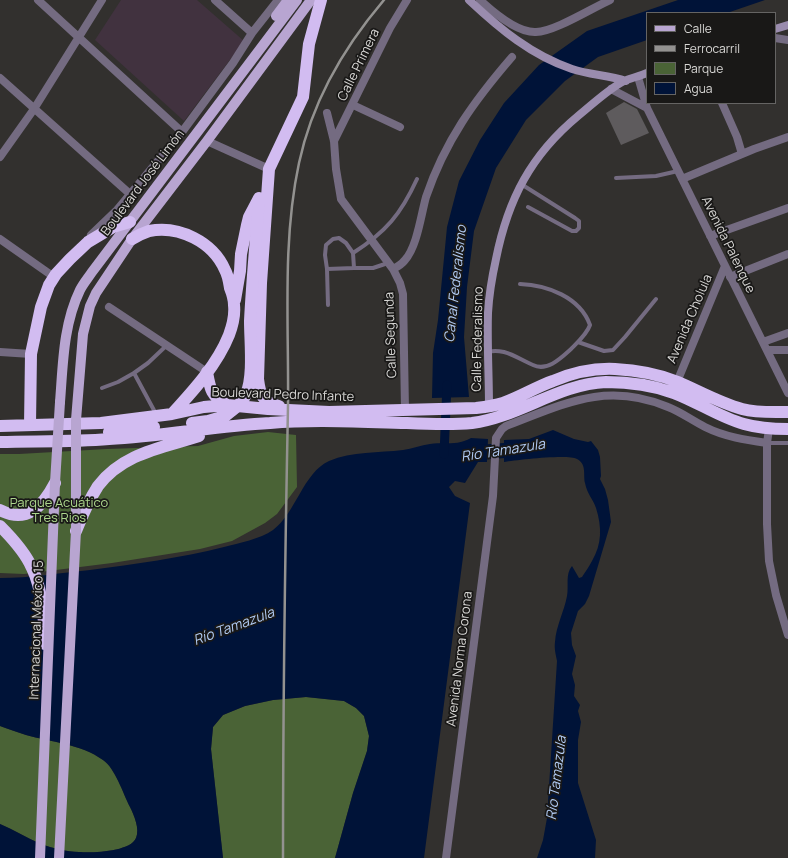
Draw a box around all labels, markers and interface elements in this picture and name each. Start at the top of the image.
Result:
legend [646,12,776,104]
text: Calle [684,20,712,37]
street label: Calle Primera [335,26,383,104]
text: Ferrocarril [684,40,740,57]
text: Parque [684,60,723,77]
text: Agua [684,80,713,97]
street label: Boulevard José Limón [98,127,188,239]
street label: Avenida Palenque [698,194,758,296]
water label: Canal Federalismo [441,224,471,344]
street label: Avenida Cholula [664,272,716,366]
street label: Calle Federalismo [469,286,487,392]
street label: Calle Segunda [382,292,400,378]
street label: Boulevard Pedro Infante [211,385,355,405]
water label: Río Tamazula [460,436,546,466]
park label: Parque Acuático Tres Rios [10,495,108,526]
street label: Internacional México 15 [27,560,47,700]
street label: Avenida Norma Corona [444,591,476,727]
water label: Río Tamazula [191,605,277,649]
water label: Río Tamazula [543,735,571,821]

